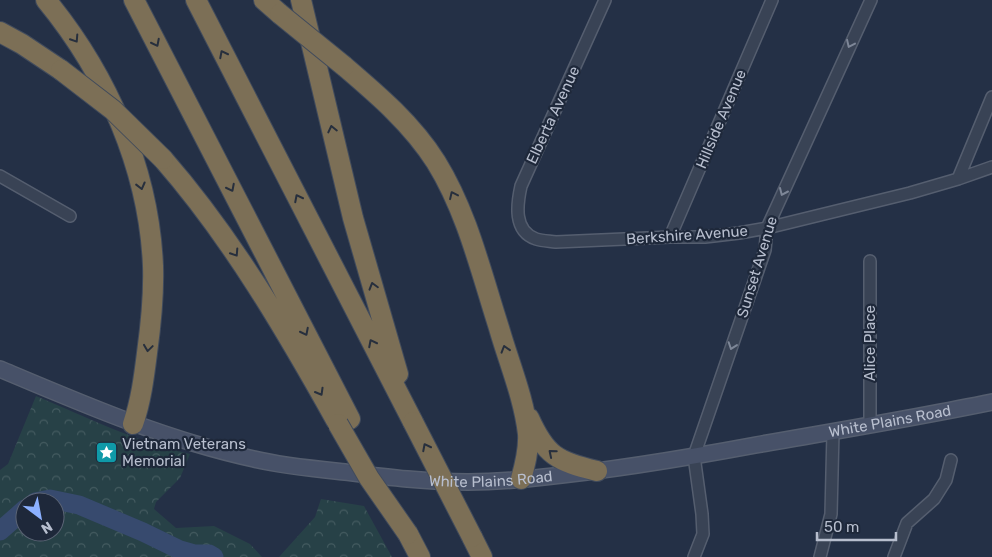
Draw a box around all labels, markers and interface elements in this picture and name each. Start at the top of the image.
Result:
one-way arrow [69,33,78,43]
one-way arrow [150,38,160,47]
one-way arrow [846,39,856,48]
one-way arrow [219,50,229,59]
street label: Elberta Avenue [523,63,583,167]
street label: Hillside Avenue [692,67,750,171]
one-way arrow [327,124,338,133]
one-way arrow [135,182,146,191]
one-way arrow [225,183,235,192]
one-way arrow [779,187,789,196]
one-way arrow [449,191,460,200]
one-way arrow [294,194,304,203]
street label: Sunset Avenue [733,214,781,320]
street label: Berkshire Avenue [626,222,748,248]
one-way arrow [229,248,238,257]
one-way arrow [368,282,379,290]
street label: Alice Place [861,305,879,381]
one-way arrow [299,327,309,336]
one-way arrow [368,339,378,348]
one-way arrow [728,341,738,349]
one-way arrow [143,344,154,352]
one-way arrow [501,345,511,353]
one-way arrow [314,387,324,396]
street label: White Plains Road [827,401,953,441]
place label: Vietnam Veterans Memorial [122,435,246,470]
place icon: Vietnam Veterans Memorial [94,441,118,465]
one-way arrow [422,443,432,452]
one-way arrow [549,450,558,459]
street label: White Plains Road [428,467,553,491]
north arrow [15,492,65,542]
scale bar [817,510,896,542]
text: N [38,518,55,537]
text: 50 m [824,518,859,536]

